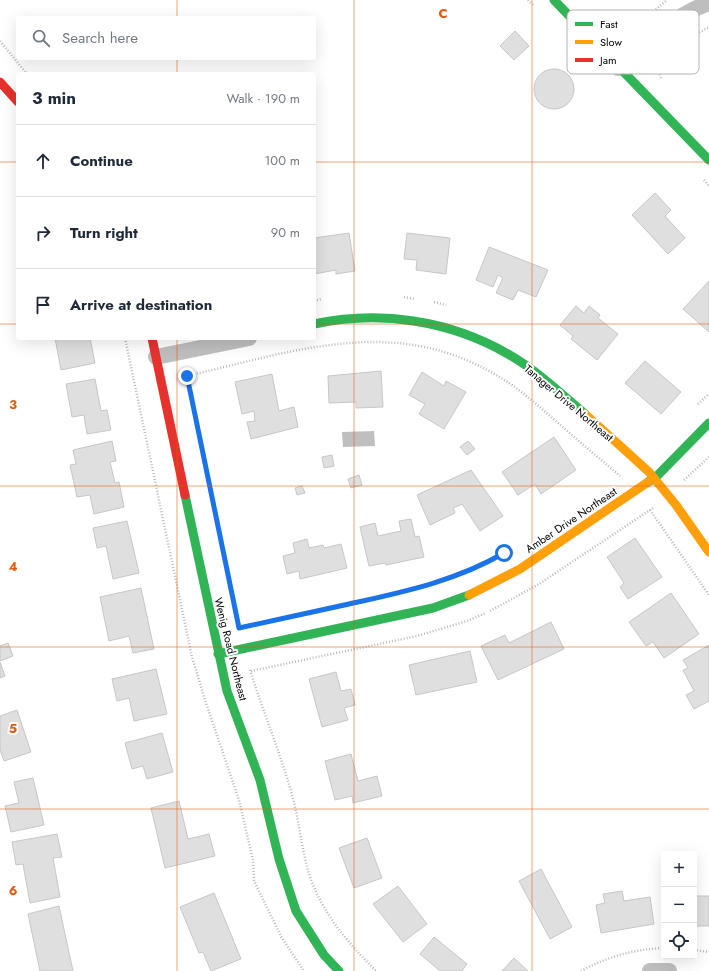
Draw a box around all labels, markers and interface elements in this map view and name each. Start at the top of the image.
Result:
text: C [438,4,448,23]
legend [567,10,699,74]
search box [16,16,316,60]
text: Fast [600,16,618,32]
icon: search [30,27,52,49]
text: Search here [62,27,138,49]
text: Slow [600,34,622,50]
text: Jam [598,52,617,68]
text: 3 min [32,86,76,110]
text: Walk · 190 m [227,89,300,108]
icon: ahead [32,150,54,172]
text: Continue [70,150,133,172]
text: 100 m [265,151,300,170]
icon: right [32,222,54,244]
text: Turn right [70,222,138,244]
text: 90 m [271,223,300,242]
icon: arrive [32,294,54,316]
text: Arrive at destination [70,294,212,316]
street label: Tanager Drive Northeast [521,361,617,445]
route end [178,367,196,385]
text: 3 [9,395,17,414]
street label: Amber Drive Northeast [522,483,620,557]
route start [495,544,513,562]
text: 4 [8,557,18,576]
street label: Wenig Road Northeast [210,596,252,703]
text: 5 [9,719,17,738]
map controls [661,851,697,959]
button: + [661,851,697,887]
text: 6 [9,881,18,900]
button: − [661,887,697,923]
button: locate [661,923,697,959]

